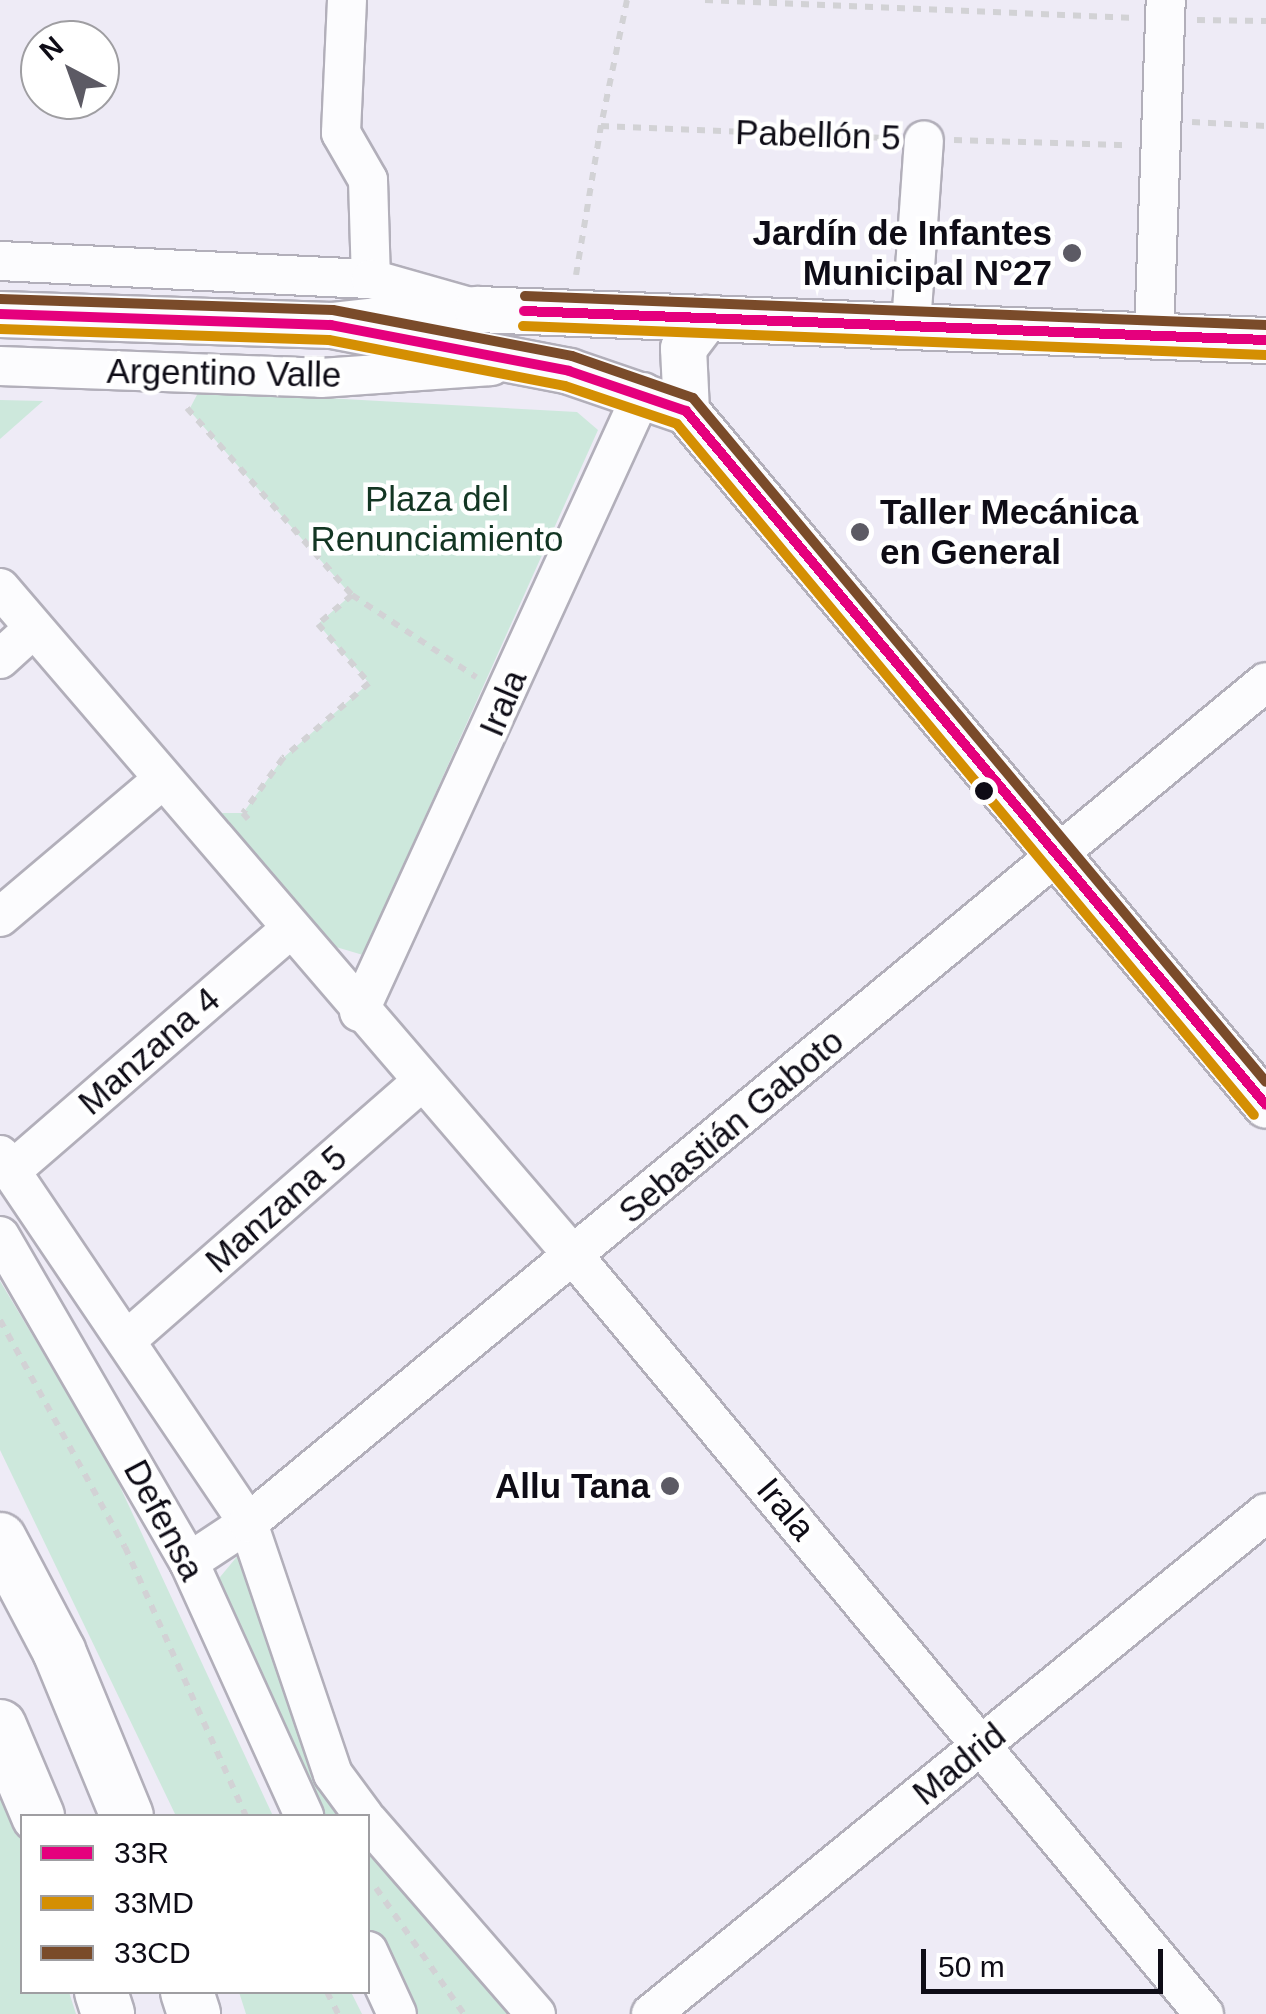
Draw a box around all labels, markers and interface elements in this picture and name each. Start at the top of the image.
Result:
north arrow [20,20,120,120]
text: N [33,30,69,67]
street label: Pabellón 5 [735,111,901,159]
place label: Jardín de Infantes Municipal N°27 [752,212,1052,294]
marker: Jardín de Infantes Municipal N°27 [1061,242,1083,264]
street label: Argentino Valle [106,350,342,396]
park label: Plaza del Renunciamiento [311,478,563,560]
place label: Taller Mecánica en General [880,491,1138,573]
marker: Taller Mecánica en General [849,521,871,543]
street label: Irala [470,663,536,743]
unlabelled marker [974,781,994,801]
street label: Manzana 4 [70,978,228,1124]
street label: Sebastián Gaboto [610,1020,852,1232]
street label: Manzana 5 [197,1136,355,1282]
street label: Defensa [115,1453,213,1587]
place label: Allu Tana [495,1465,650,1507]
street label: Irala [748,1469,824,1549]
marker: Allu Tana [659,1475,681,1497]
street label: Madrid [904,1714,1014,1814]
legend [20,1814,370,1994]
text: 33R [114,1836,169,1869]
text: 33MD [114,1886,194,1919]
scale bar [926,1929,1168,1991]
text: 33CD [114,1936,191,1969]
text: 50 m [938,1950,1005,1983]

